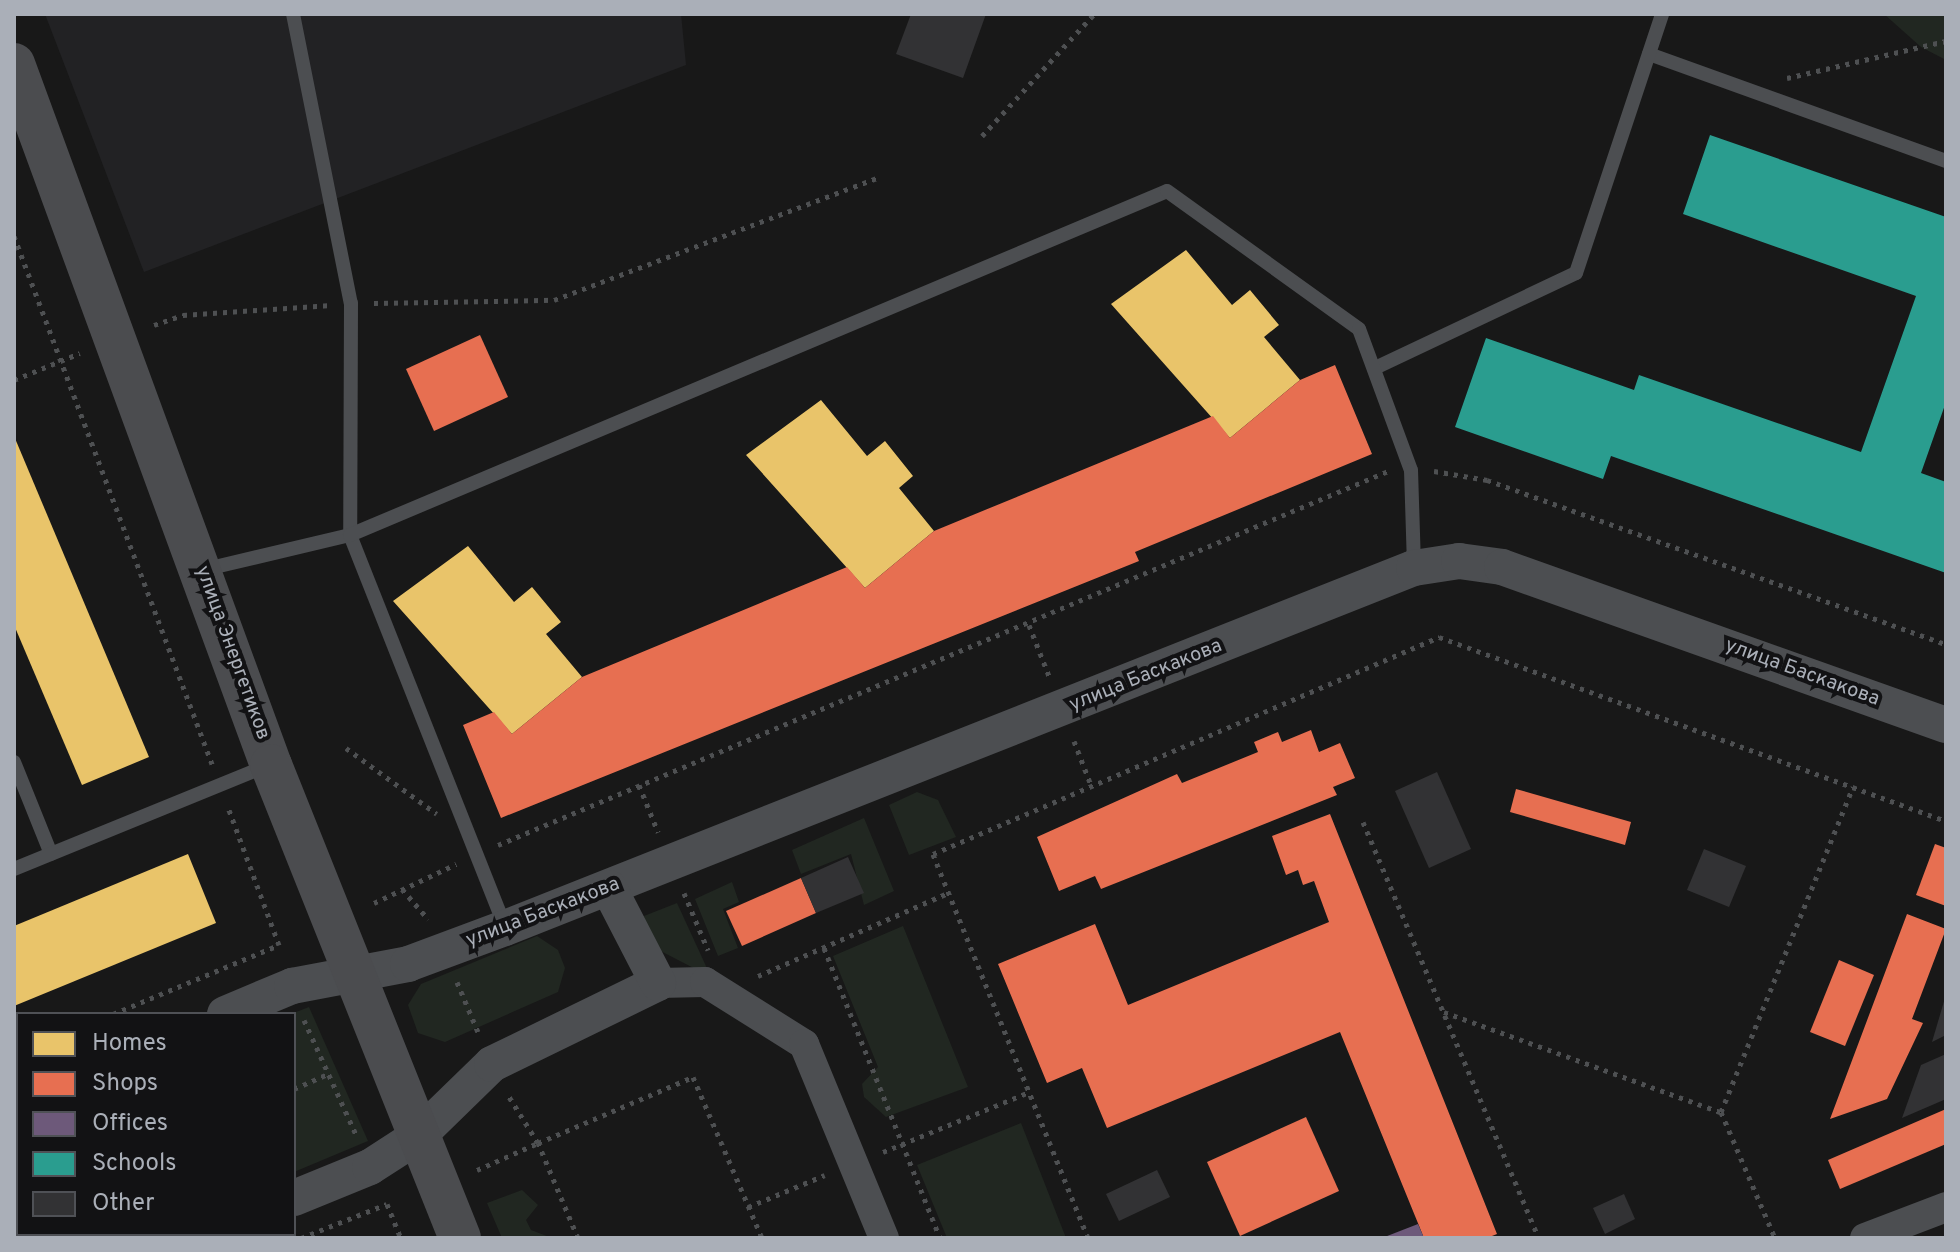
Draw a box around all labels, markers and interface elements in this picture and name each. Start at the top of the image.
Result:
street label: улица Энергетиков [189,563,275,743]
street label: улица Баскакова [1066,634,1226,718]
street label: улица Баскакова [1721,634,1883,712]
street label: улица Баскакова [463,873,623,953]
legend [16,1012,296,1236]
text: Homes [92,1029,167,1059]
text: Shops [92,1069,158,1099]
text: Offices [92,1109,168,1139]
text: Schools [92,1149,177,1179]
text: Other [92,1189,154,1219]

